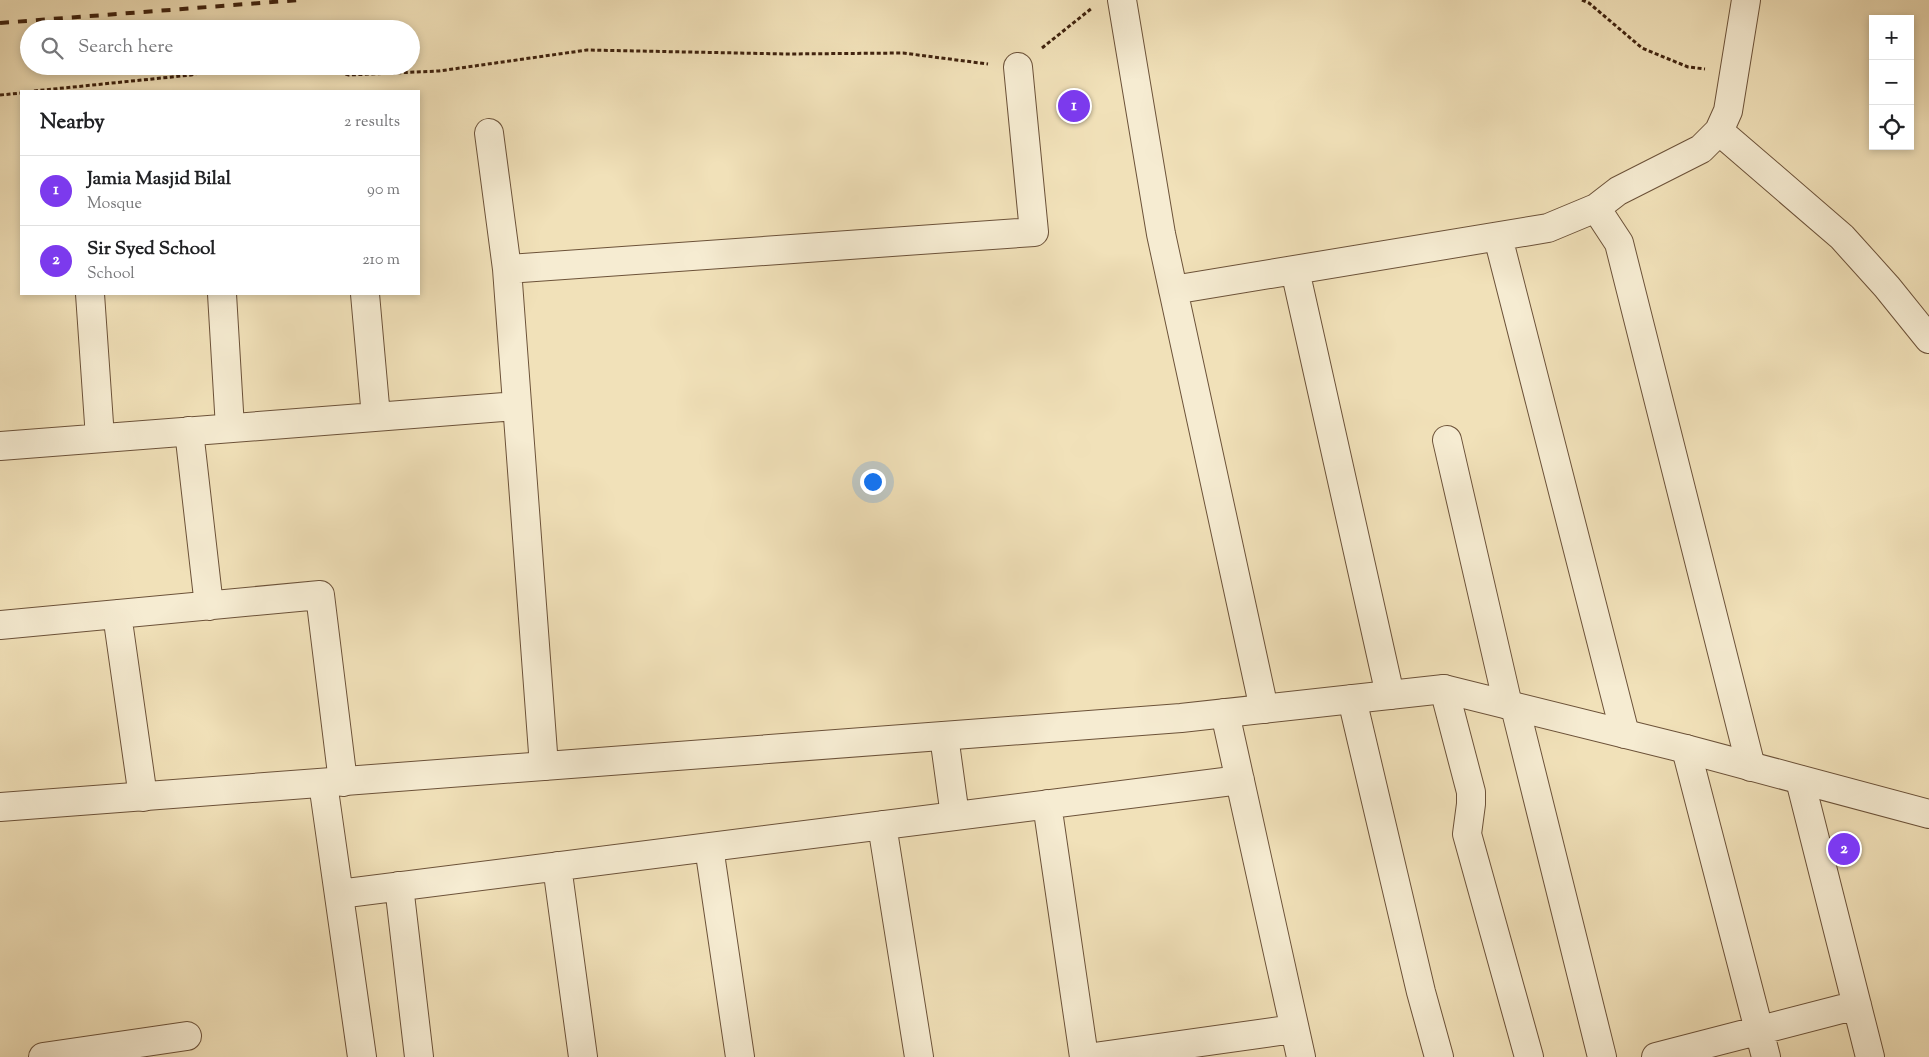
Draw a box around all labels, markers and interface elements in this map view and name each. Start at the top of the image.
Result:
map controls [1869,15,1914,150]
button: + [1869,15,1914,60]
search box [20,20,420,75]
icon: search [38,34,66,62]
text: Search here [78,34,173,61]
button: − [1869,60,1914,105]
pin: 1 [1058,87,1090,125]
button: locate [1869,105,1914,150]
text: Nearby [40,108,105,138]
text: 2 results [344,111,400,134]
text: Jamia Masjid Bilal [87,166,231,193]
text: 1 [53,179,59,202]
text: 90 m [367,179,400,202]
text: Mosque [87,193,142,216]
text: Sir Syed School [87,236,216,263]
text: 2 [52,249,60,272]
text: 210 m [362,249,400,272]
text: School [87,263,135,286]
your location [860,469,886,495]
pin: 2 [1828,830,1860,868]

